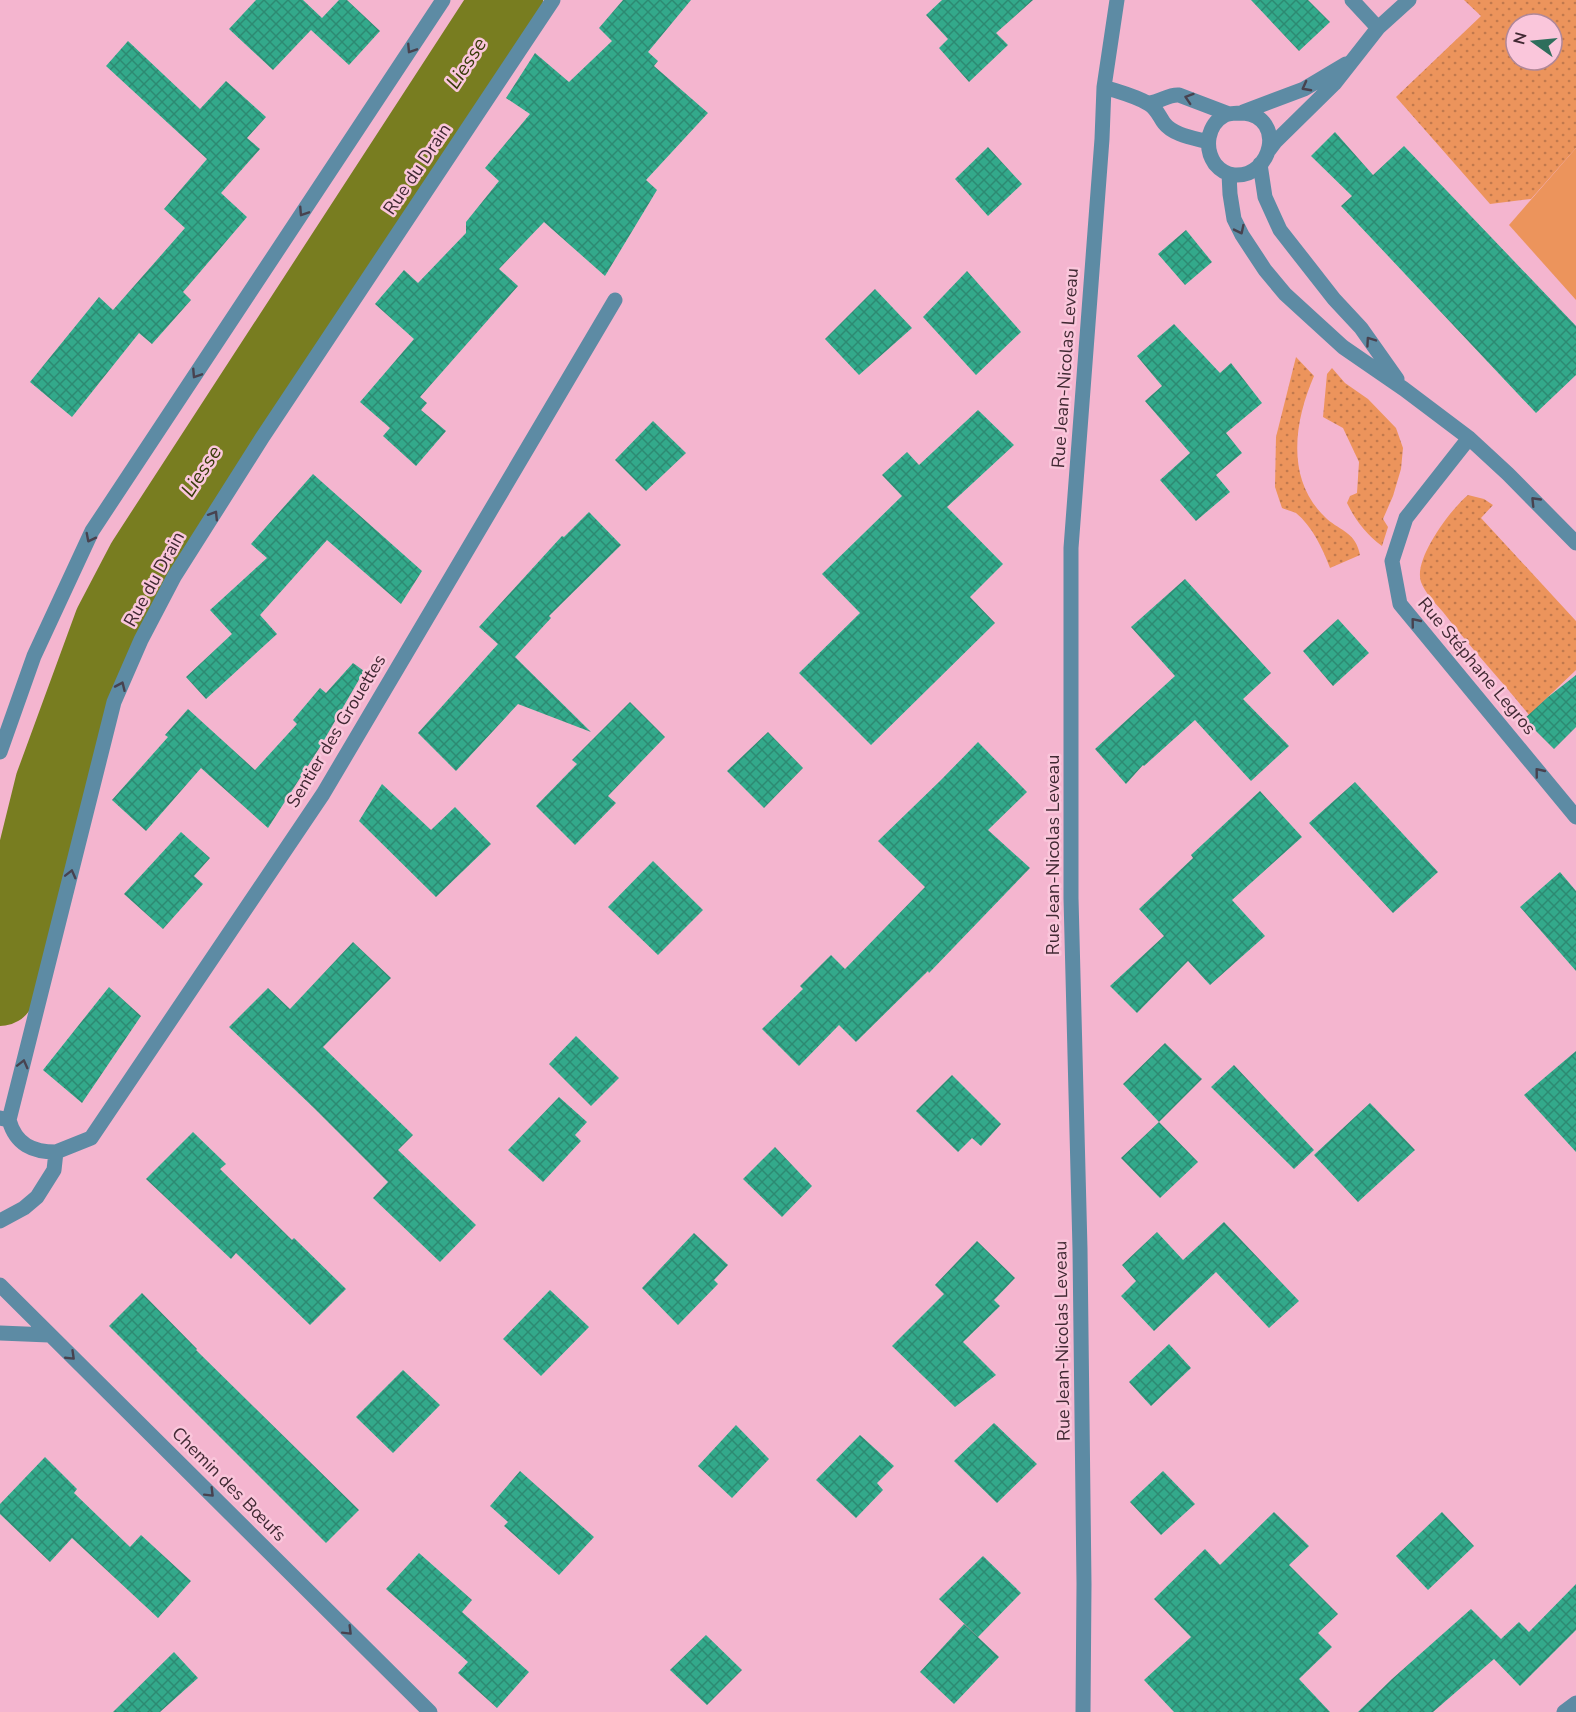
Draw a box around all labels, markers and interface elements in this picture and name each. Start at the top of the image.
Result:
north arrow [1504,12,1564,72]
text: N [1508,30,1533,47]
water label: Liesse [440,32,493,94]
one-way arrow [407,42,418,53]
one-way arrow [1301,80,1312,91]
one-way arrow [1184,93,1195,106]
street label: Rue du Drain [378,119,456,219]
one-way arrow [300,205,311,216]
one-way arrow [1233,224,1244,235]
street label: Rue Jean-Nicolas Leveau [1046,267,1084,469]
one-way arrow [1366,337,1377,348]
one-way arrow [192,368,203,379]
water label: Liesse [175,440,228,502]
one-way arrow [1532,498,1543,509]
one-way arrow [206,511,218,521]
street label: Rue du Drain [118,527,190,631]
one-way arrow [85,531,97,542]
street label: Rue Stéphane Legros [1412,592,1542,740]
one-way arrow [1411,617,1422,628]
street label: Sentier des Grouettes [281,650,391,812]
one-way arrow [114,682,126,693]
street label: Rue Jean-Nicolas Leveau [1041,755,1065,955]
one-way arrow [1535,768,1546,779]
one-way arrow [63,870,76,880]
one-way arrow [16,1059,29,1069]
street label: Rue Jean-Nicolas Leveau [1048,1241,1076,1441]
one-way arrow [63,1349,74,1360]
street label: Chemin des Bœufs [166,1421,292,1547]
one-way arrow [203,1486,213,1497]
one-way arrow [340,1623,351,1634]

